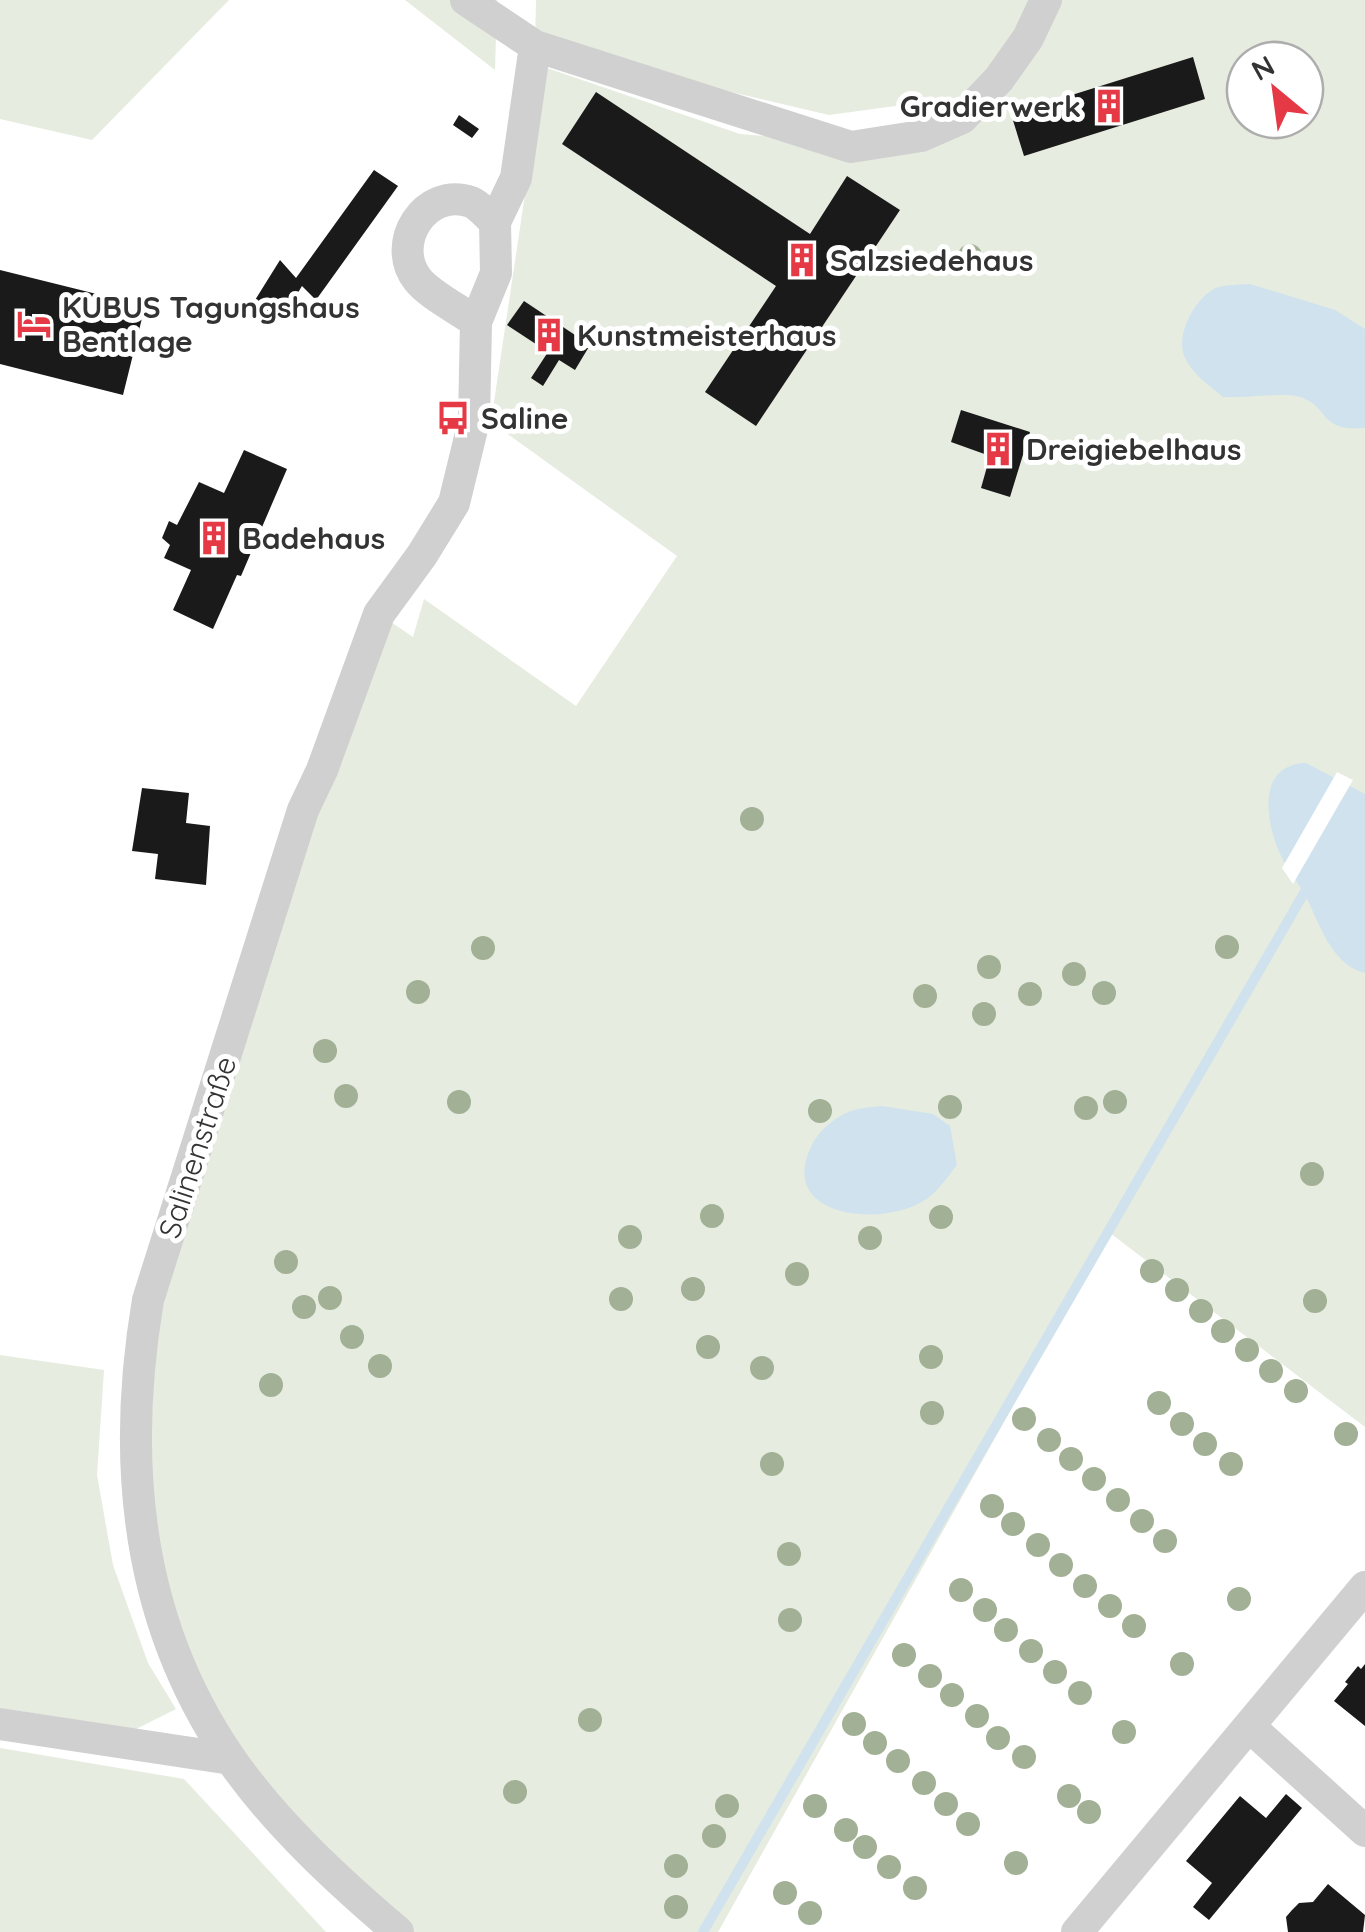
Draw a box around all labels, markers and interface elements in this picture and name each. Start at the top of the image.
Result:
north arrow [1225,40,1325,140]
text: N [1245,47,1280,88]
place label: Gradierwerk [900,87,1081,125]
building icon: Gradierwerk [1090,87,1128,125]
building icon: Salzsiedehaus [783,241,821,279]
place label: Salzsiedehaus [830,241,1033,279]
place label: KUBUS Tagungshaus Bentlage [62,288,360,360]
hotel icon: KUBUS Tagungshaus Bentlage [15,305,53,343]
building icon: Kunstmeisterhaus [530,316,568,354]
place label: Kunstmeisterhaus [577,316,836,354]
bus stop icon: Saline [434,399,472,437]
place label: Saline [481,399,569,437]
building icon: Dreigiebelhaus [979,430,1017,468]
place label: Dreigiebelhaus [1026,430,1241,468]
building icon: Badehaus [195,519,233,557]
place label: Badehaus [242,519,385,557]
street label: Salinenstraße [150,1051,244,1243]

